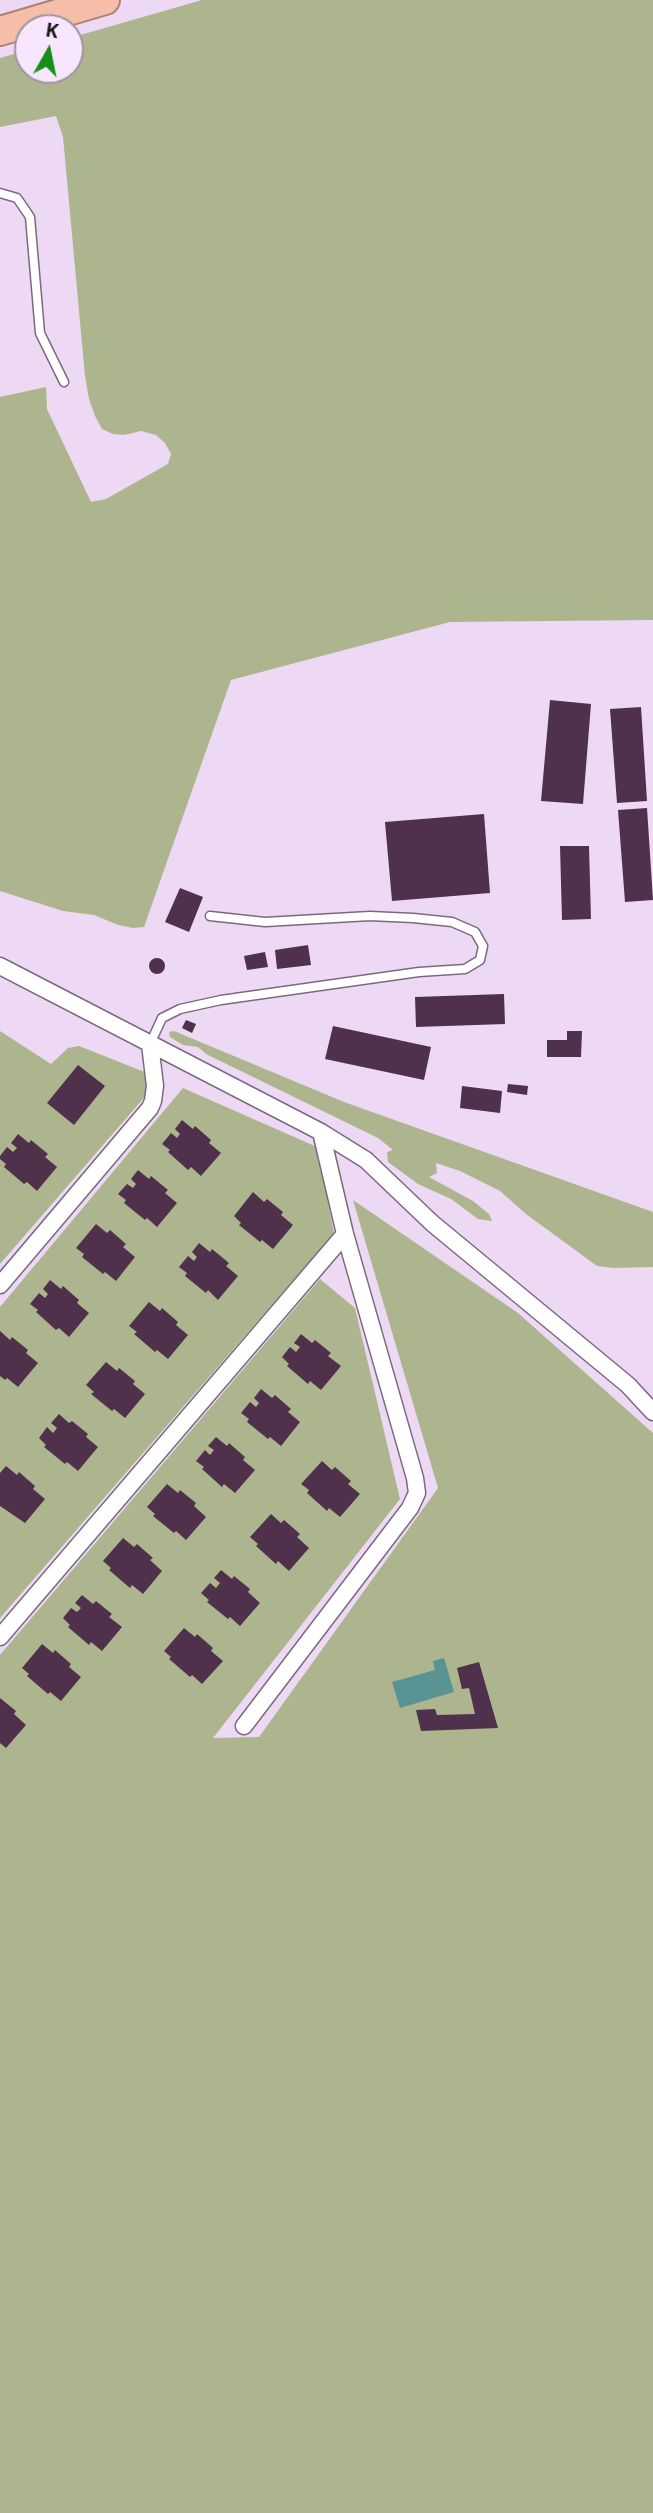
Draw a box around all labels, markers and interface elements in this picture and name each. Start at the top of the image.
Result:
north arrow [14,14,84,84]
text: K [44,16,60,44]

